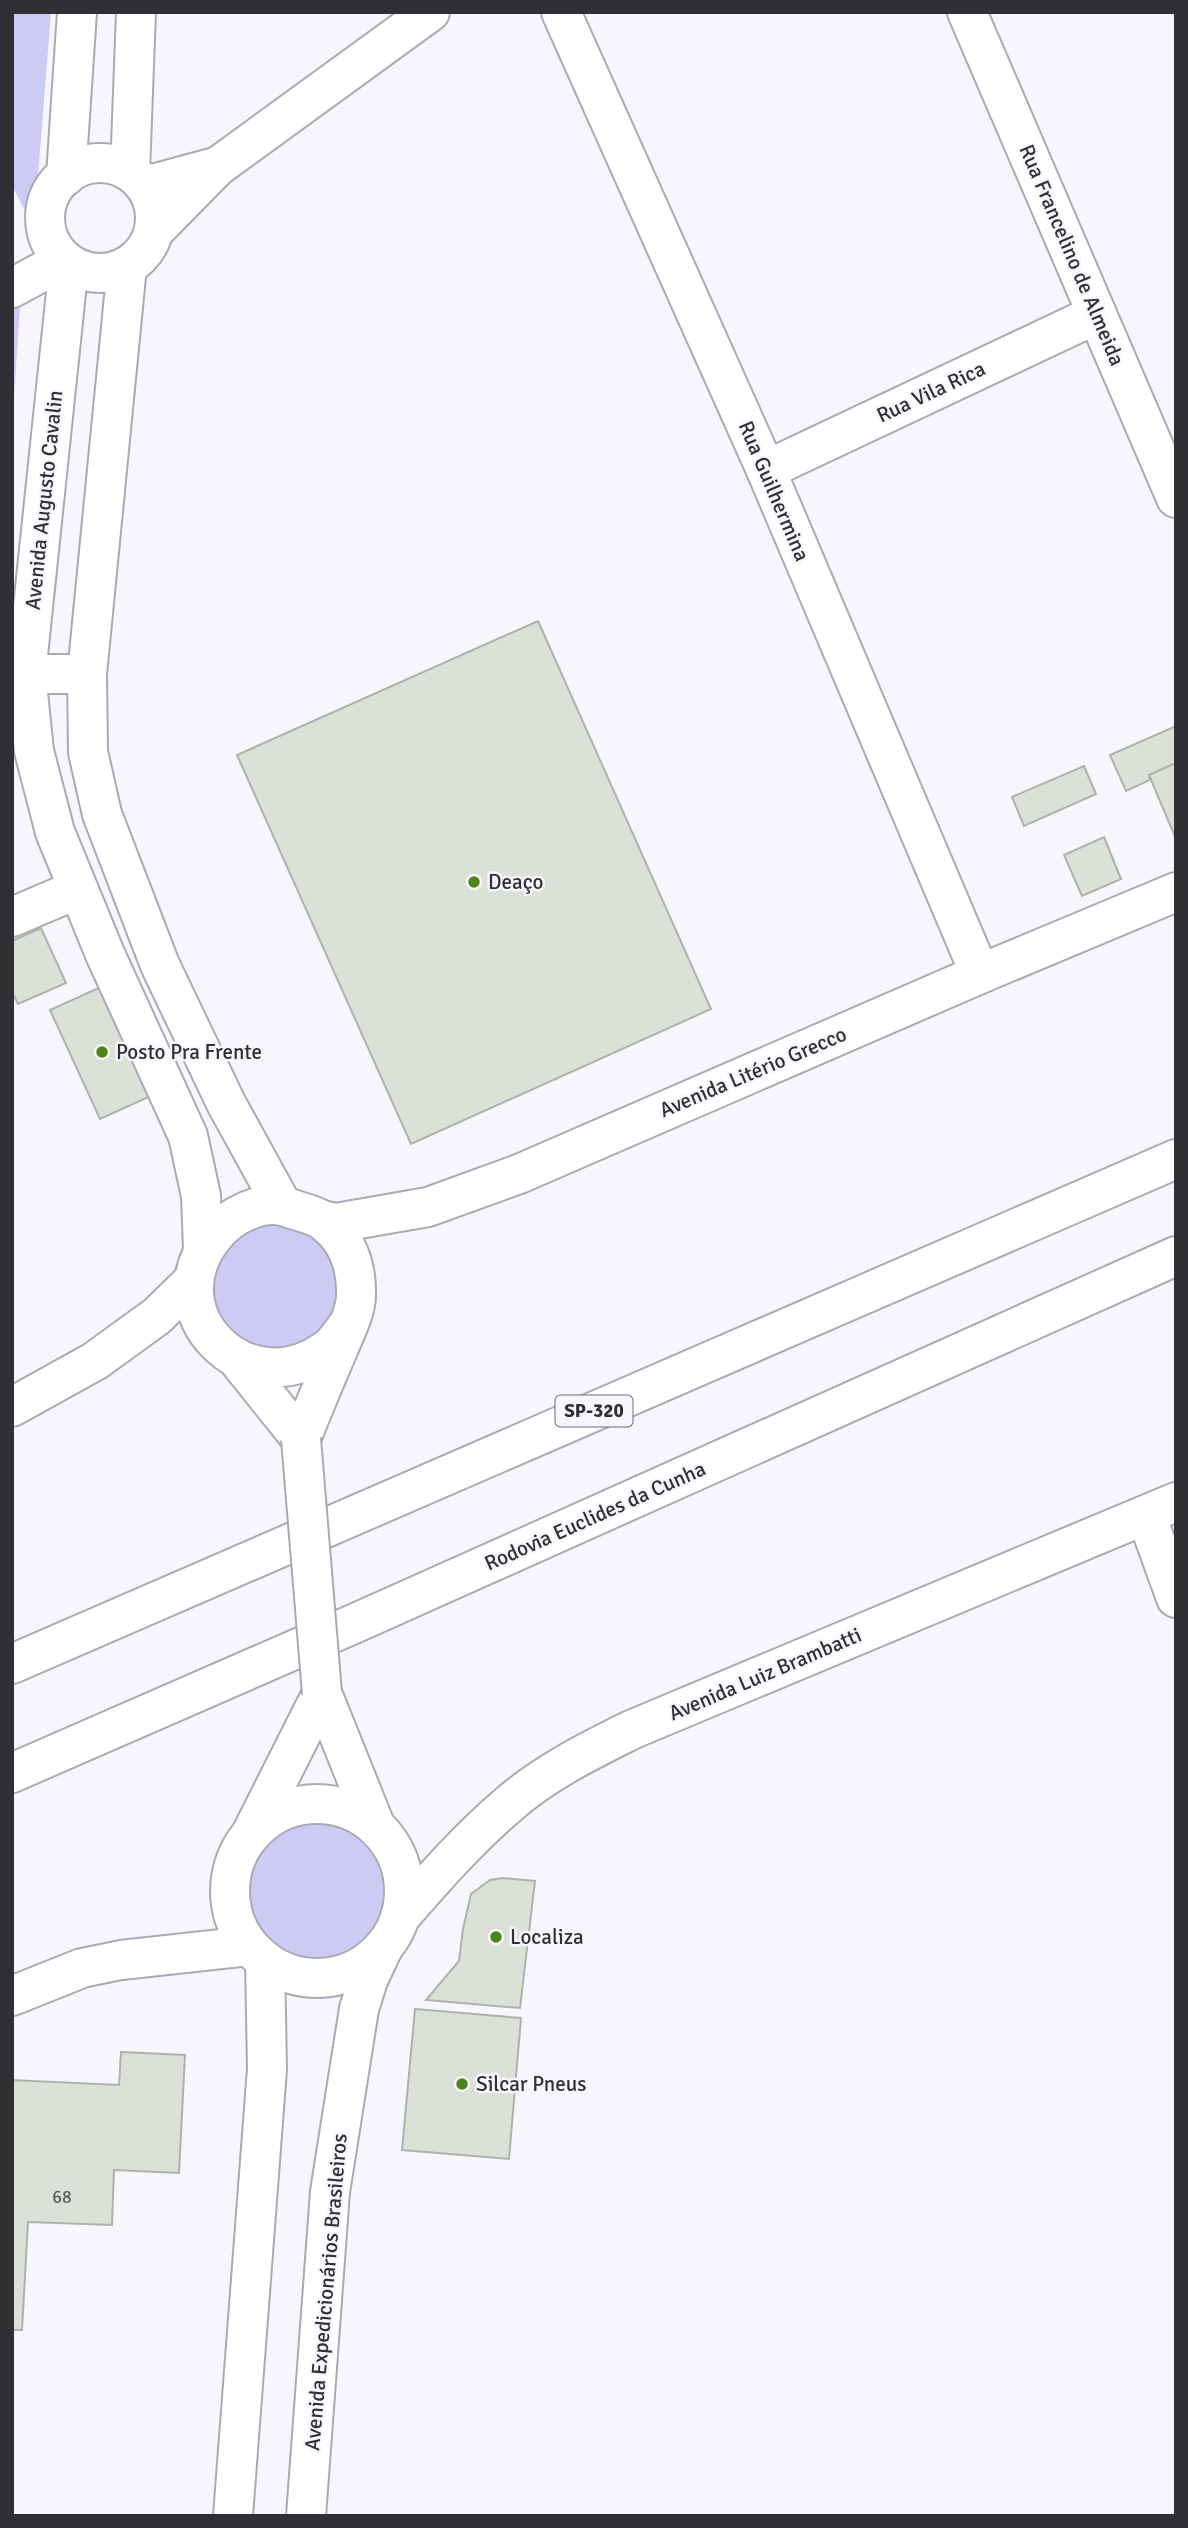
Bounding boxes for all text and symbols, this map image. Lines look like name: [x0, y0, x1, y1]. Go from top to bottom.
street label: Rua Francelino de Almeida: [1014, 140, 1130, 370]
street label: Rua Vila Rica: [872, 355, 990, 429]
street label: Avenida Augusto Cavalin: [20, 389, 68, 611]
street label: Rua Guilhermina: [733, 417, 815, 565]
place label: Deaço: [488, 869, 543, 895]
marker: Deaço: [466, 874, 482, 890]
street label: Avenida Litério Grecco: [655, 1021, 851, 1123]
place label: Posto Pra Frente: [116, 1039, 262, 1065]
marker: Posto Pra Frente: [94, 1044, 110, 1060]
road number: SP-320: [556, 1396, 632, 1427]
street label: Rodovia Euclides da Cunha: [480, 1455, 710, 1577]
street label: Avenida Luiz Brambatti: [665, 1622, 865, 1726]
place label: Localiza: [510, 1924, 584, 1950]
marker: Localiza: [488, 1929, 504, 1945]
place label: Silcar Pneus: [476, 2071, 587, 2097]
marker: Silcar Pneus: [454, 2076, 470, 2092]
street label: Avenida Expedicionários Brasileiros: [299, 2132, 353, 2452]
house number: 68: [52, 2186, 72, 2208]

